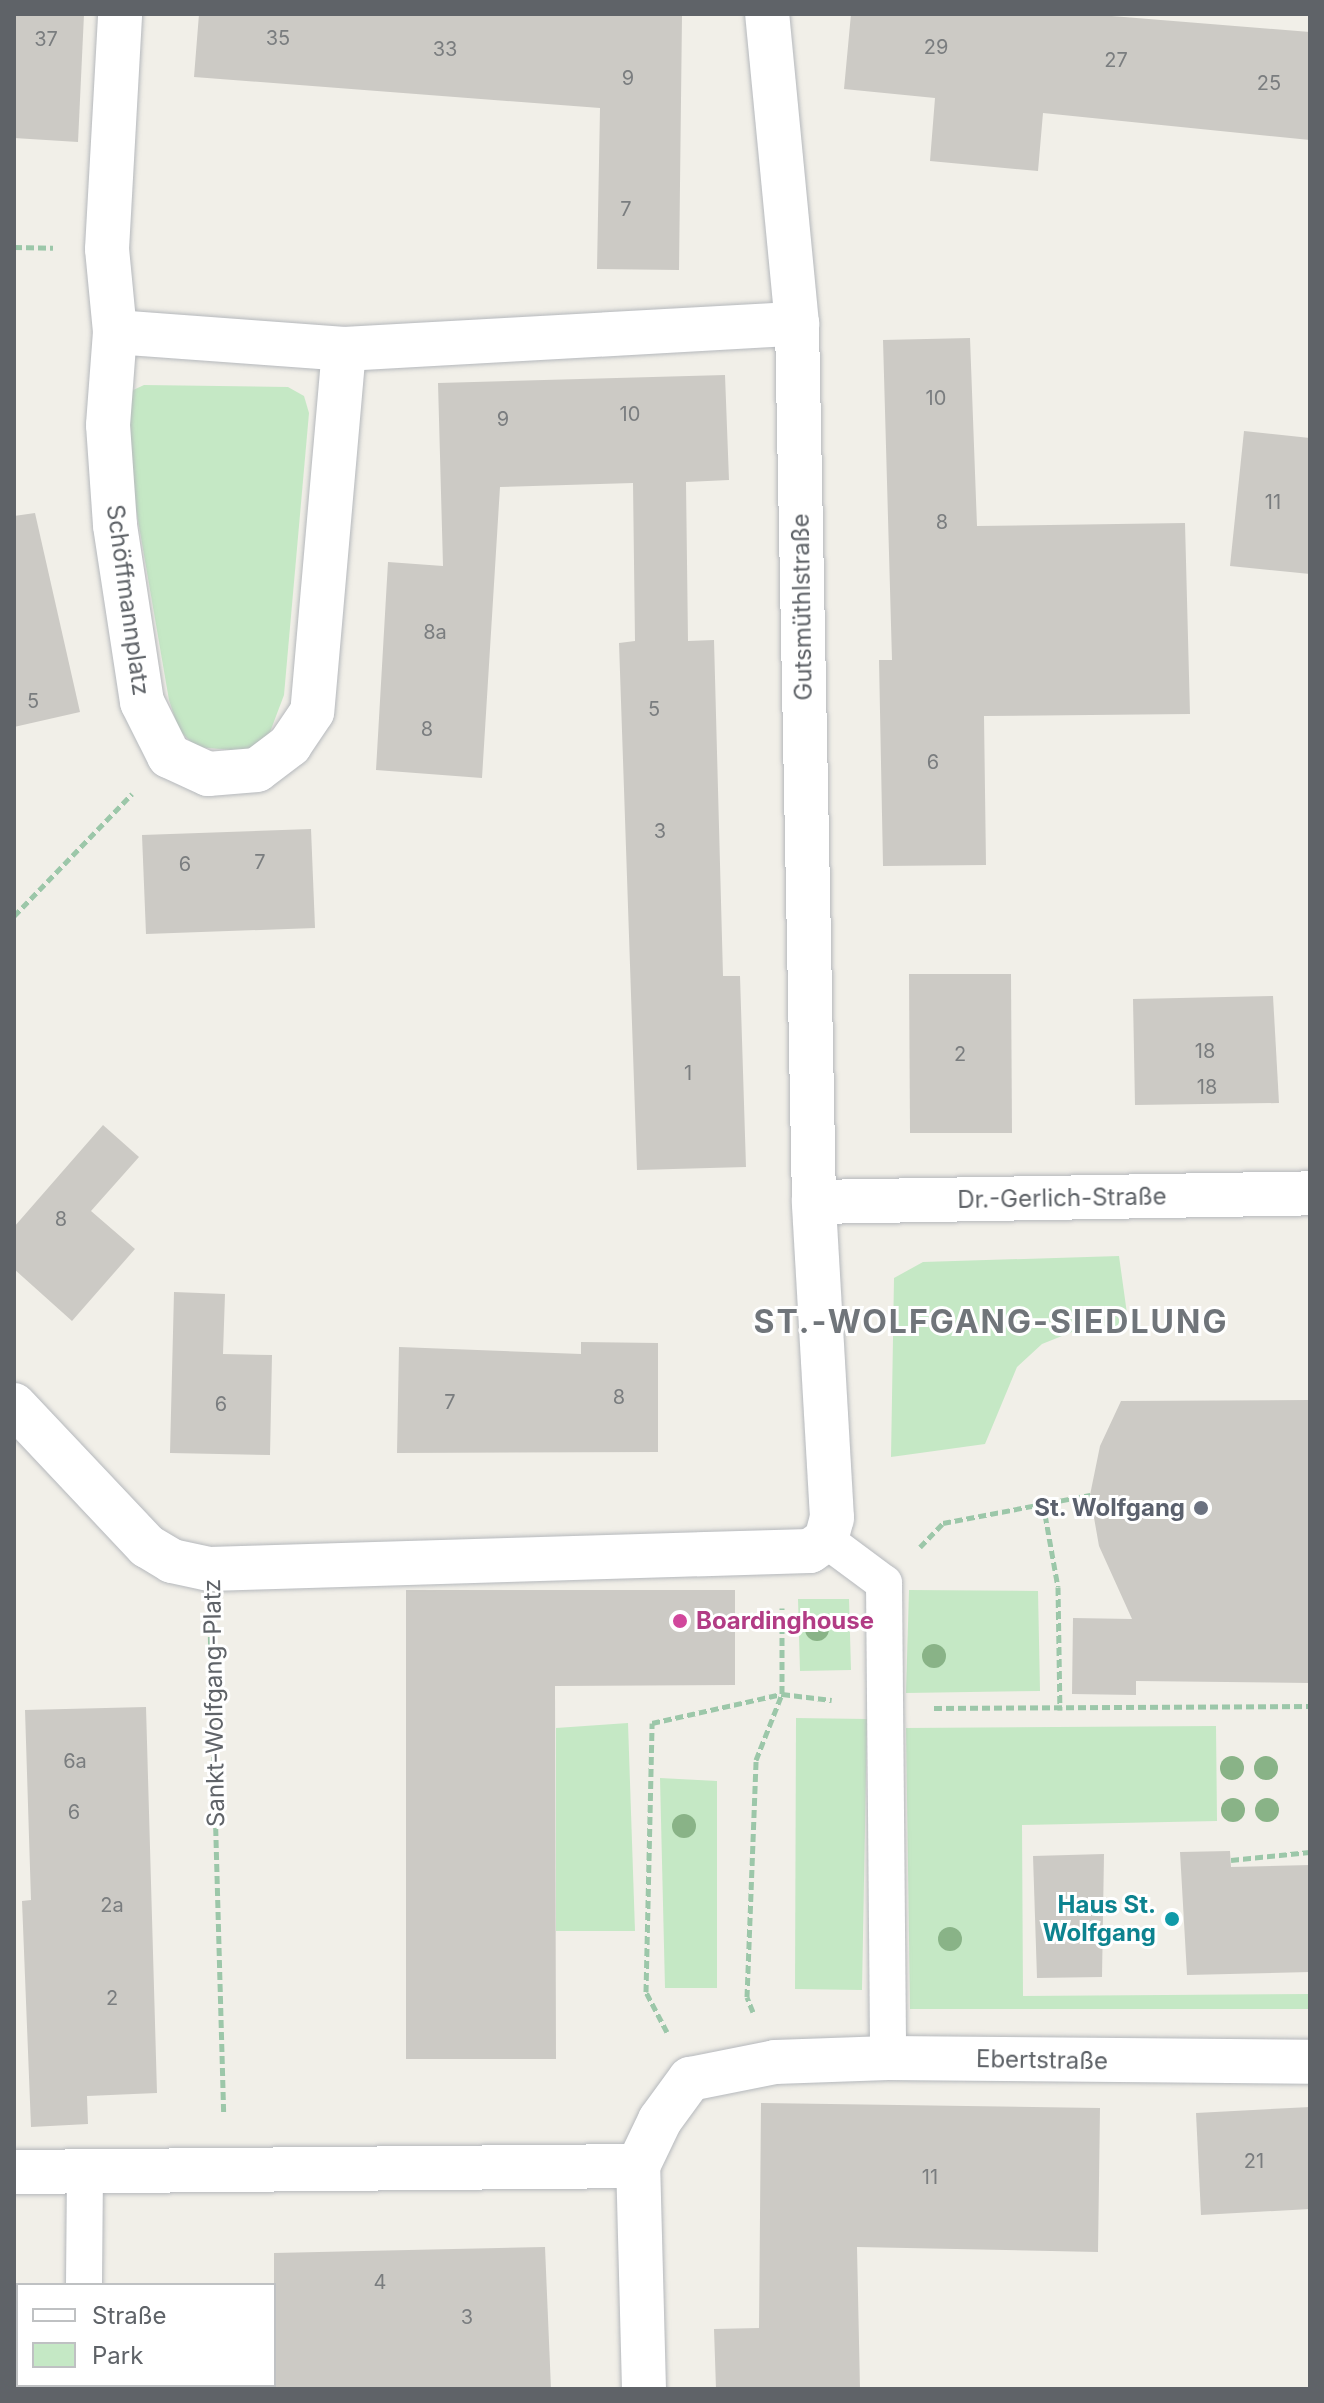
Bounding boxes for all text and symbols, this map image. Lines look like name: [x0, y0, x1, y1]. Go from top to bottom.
house number: 35: [266, 26, 290, 50]
house number: 37: [34, 27, 58, 51]
house number: 29: [924, 35, 948, 59]
house number: 33: [433, 37, 457, 61]
house number: 27: [1104, 48, 1128, 72]
house number: 9: [622, 66, 634, 90]
house number: 25: [1257, 71, 1281, 95]
house number: 7: [620, 197, 632, 221]
house number: 10: [926, 386, 946, 410]
house number: 10: [620, 402, 640, 426]
house number: 9: [497, 407, 509, 431]
house number: 11: [1265, 490, 1281, 514]
street label: Schöffmannplatz: [100, 503, 156, 697]
house number: 8: [936, 510, 948, 534]
street label: Gutsmüthlstraße: [786, 513, 818, 701]
house number: 8a: [423, 620, 447, 644]
house number: 5: [27, 689, 39, 713]
house number: 5: [648, 697, 660, 721]
house number: 8: [421, 717, 433, 741]
house number: 6: [927, 750, 939, 774]
house number: 3: [654, 819, 666, 843]
house number: 7: [254, 850, 266, 874]
house number: 6: [179, 852, 191, 876]
house number: 18: [1195, 1039, 1215, 1063]
house number: 2: [954, 1042, 966, 1066]
house number: 1: [684, 1061, 692, 1085]
house number: 18: [1197, 1075, 1217, 1099]
street label: Dr.-Gerlich-Straße: [957, 1182, 1167, 1214]
house number: 8: [55, 1207, 67, 1231]
district label: ST.-WOLFGANG-SIEDLUNG: [754, 1303, 1228, 1341]
house number: 8: [613, 1385, 625, 1409]
house number: 7: [444, 1390, 456, 1414]
house number: 6: [215, 1392, 227, 1416]
place label: St. Wolfgang: [1034, 1494, 1185, 1522]
marker: St. Wolfgang: [1192, 1499, 1210, 1517]
street label: Sankt-Wolfgang-Platz: [197, 1579, 231, 1827]
place label: Boardinghouse: [696, 1607, 874, 1635]
marker: Boardinghouse: [671, 1612, 689, 1630]
house number: 6a: [63, 1749, 87, 1773]
house number: 6: [68, 1800, 80, 1824]
place label: Haus St. Wolfgang: [1043, 1891, 1156, 1947]
house number: 2a: [100, 1893, 124, 1917]
marker: Haus St. Wolfgang: [1163, 1910, 1181, 1928]
house number: 2: [106, 1986, 118, 2010]
street label: Ebertstraße: [976, 2044, 1108, 2076]
house number: 21: [1244, 2149, 1264, 2173]
house number: 11: [922, 2165, 938, 2189]
house number: 4: [374, 2270, 386, 2294]
legend: [16, 2283, 276, 2387]
text: Straße: [92, 2301, 167, 2330]
house number: 3: [461, 2305, 473, 2329]
text: Park: [92, 2341, 143, 2370]

